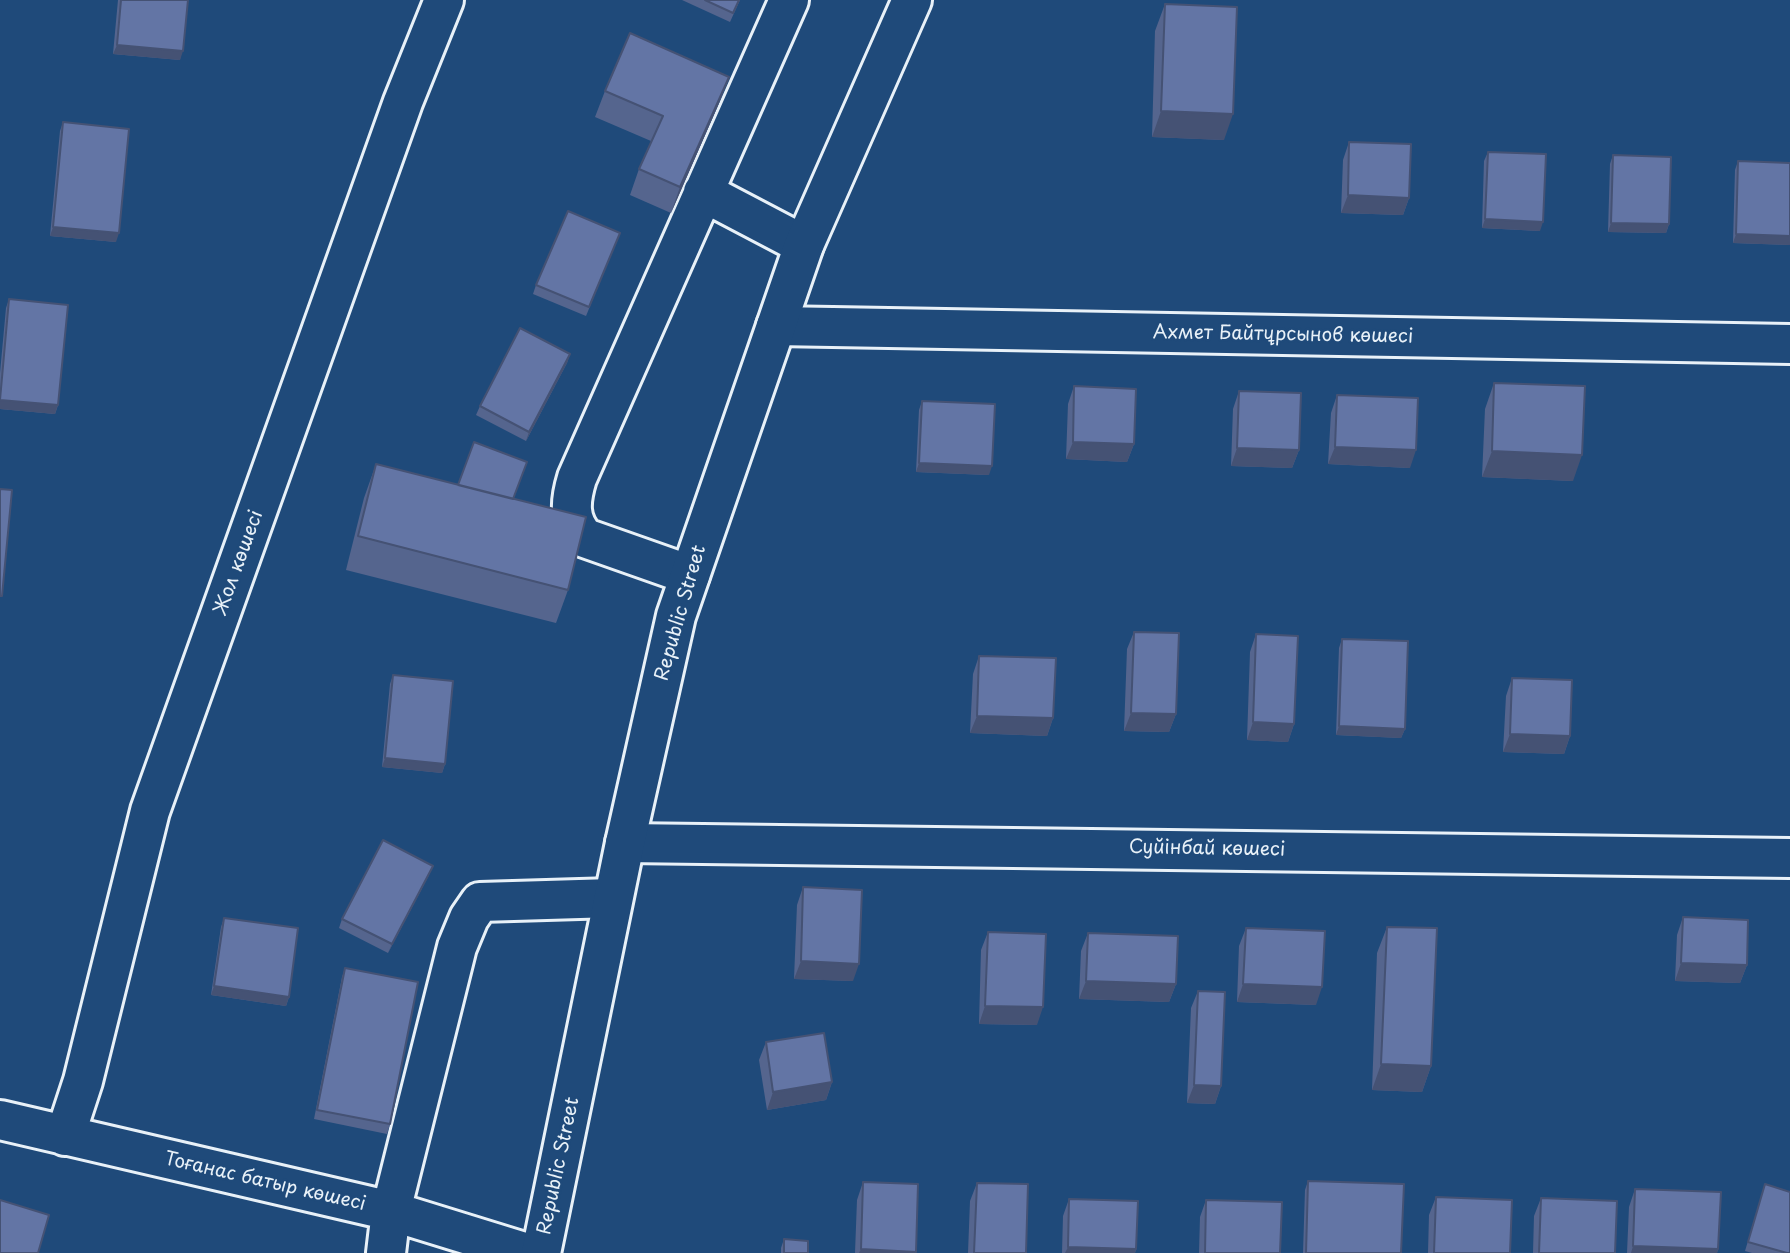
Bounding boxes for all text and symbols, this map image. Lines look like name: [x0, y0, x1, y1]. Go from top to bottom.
street label: Ахмет Байтұрсынов көшесі: [1153, 321, 1413, 349]
street label: Жол көшесі: [210, 508, 268, 618]
street label: Republic Street: [651, 543, 711, 683]
street label: Суйінбай көшесі: [1129, 836, 1285, 862]
street label: Republic Street: [533, 1095, 585, 1237]
street label: Тоғанас батыр көшесі: [162, 1148, 368, 1216]

